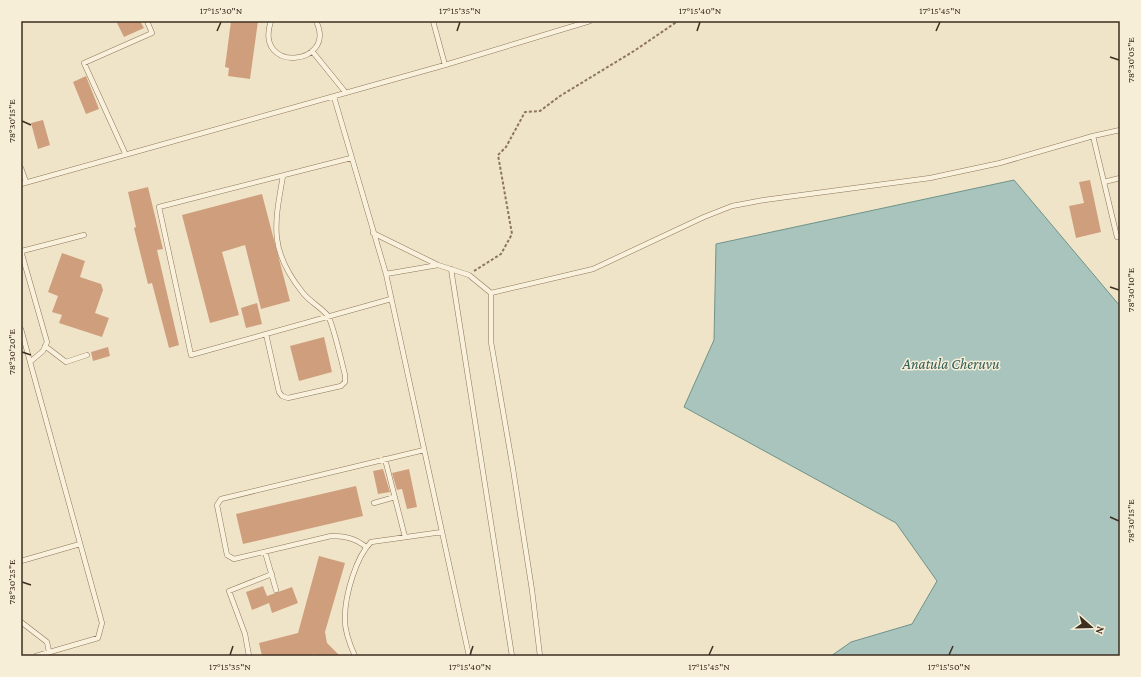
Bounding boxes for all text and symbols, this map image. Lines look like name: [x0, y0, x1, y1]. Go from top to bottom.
text: 17°15'30"N: [200, 5, 243, 16]
text: 17°15'35"N: [439, 5, 481, 16]
text: 17°15'40"N: [679, 5, 722, 16]
text: 17°15'45"N: [919, 5, 961, 16]
text: 78°30'05"E: [1125, 37, 1136, 83]
text: 78°30'15"E: [6, 99, 17, 143]
text: 78°30'10"E: [1125, 267, 1136, 312]
text: 78°30'20"E: [6, 329, 17, 375]
water label: Anatula Cheruvu: [902, 356, 1000, 372]
text: 78°30'15"E: [1125, 499, 1136, 543]
text: 78°30'25"E: [6, 559, 17, 604]
north arrow: [1071, 607, 1111, 647]
text: N: [1093, 625, 1107, 636]
text: 17°15'35"N: [209, 661, 251, 672]
text: 17°15'40"N: [449, 661, 492, 672]
text: 17°15'45"N: [688, 661, 730, 672]
text: 17°15'50"N: [928, 661, 971, 672]

